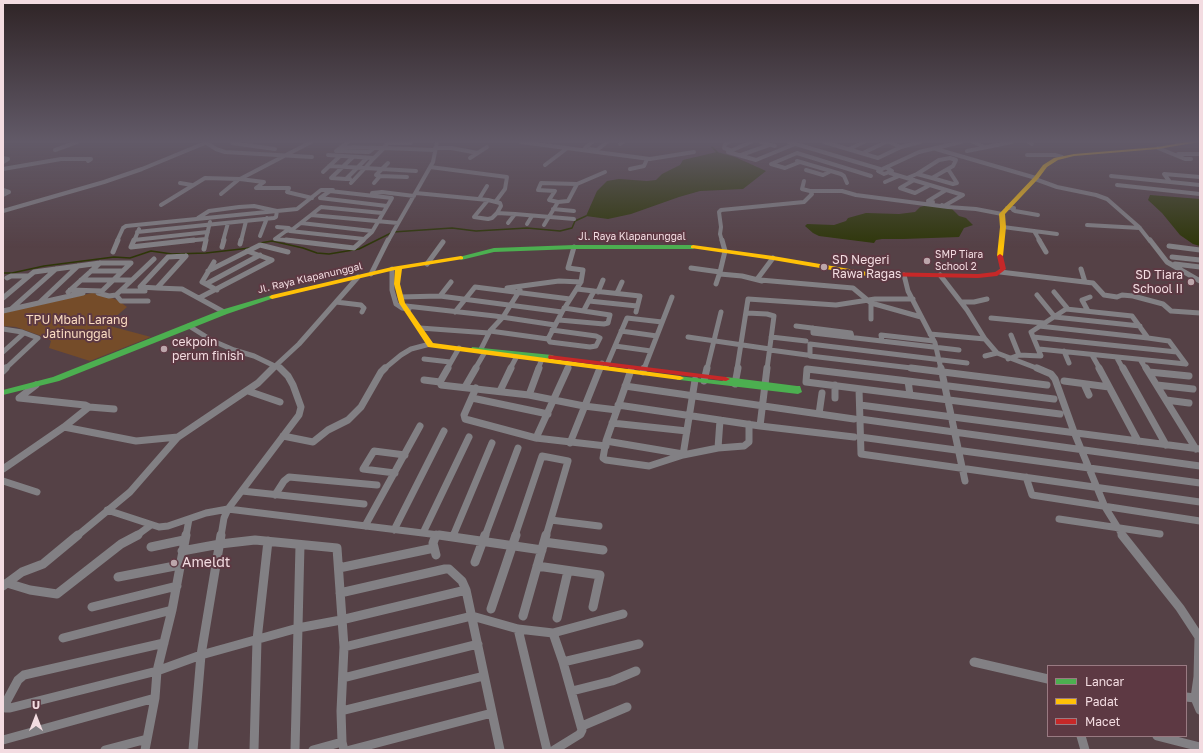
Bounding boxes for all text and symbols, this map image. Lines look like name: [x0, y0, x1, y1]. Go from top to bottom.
street label: Jl. Raya Klapanunggal: [578, 231, 686, 243]
place label: SMP Tiara School 2: [935, 249, 983, 272]
place label: SD Negeri Rawa Ragas: [832, 253, 901, 281]
marker: SMP Tiara School 2: [922, 256, 932, 266]
street label: Jl. Raya Klapanunggal: [256, 260, 364, 296]
marker: SD Negeri Rawa Ragas: [819, 262, 829, 272]
place label: SD Tiara School II: [1133, 268, 1183, 296]
marker: SD Tiara School II: [1186, 277, 1196, 287]
park label: TPU Mbah Larang Jatinunggal: [26, 313, 128, 341]
place label: cekpoin perum finish: [172, 335, 244, 363]
marker: cekpoin perum finish: [159, 344, 169, 354]
place label: Ameldt: [182, 555, 230, 571]
marker: Ameldt: [169, 558, 179, 568]
legend: [1047, 665, 1187, 737]
text: Lancar: [1085, 674, 1124, 689]
text: Padat: [1085, 694, 1118, 709]
north arrow: [16, 697, 56, 737]
text: U: [32, 698, 40, 711]
text: Macet: [1085, 714, 1120, 729]

